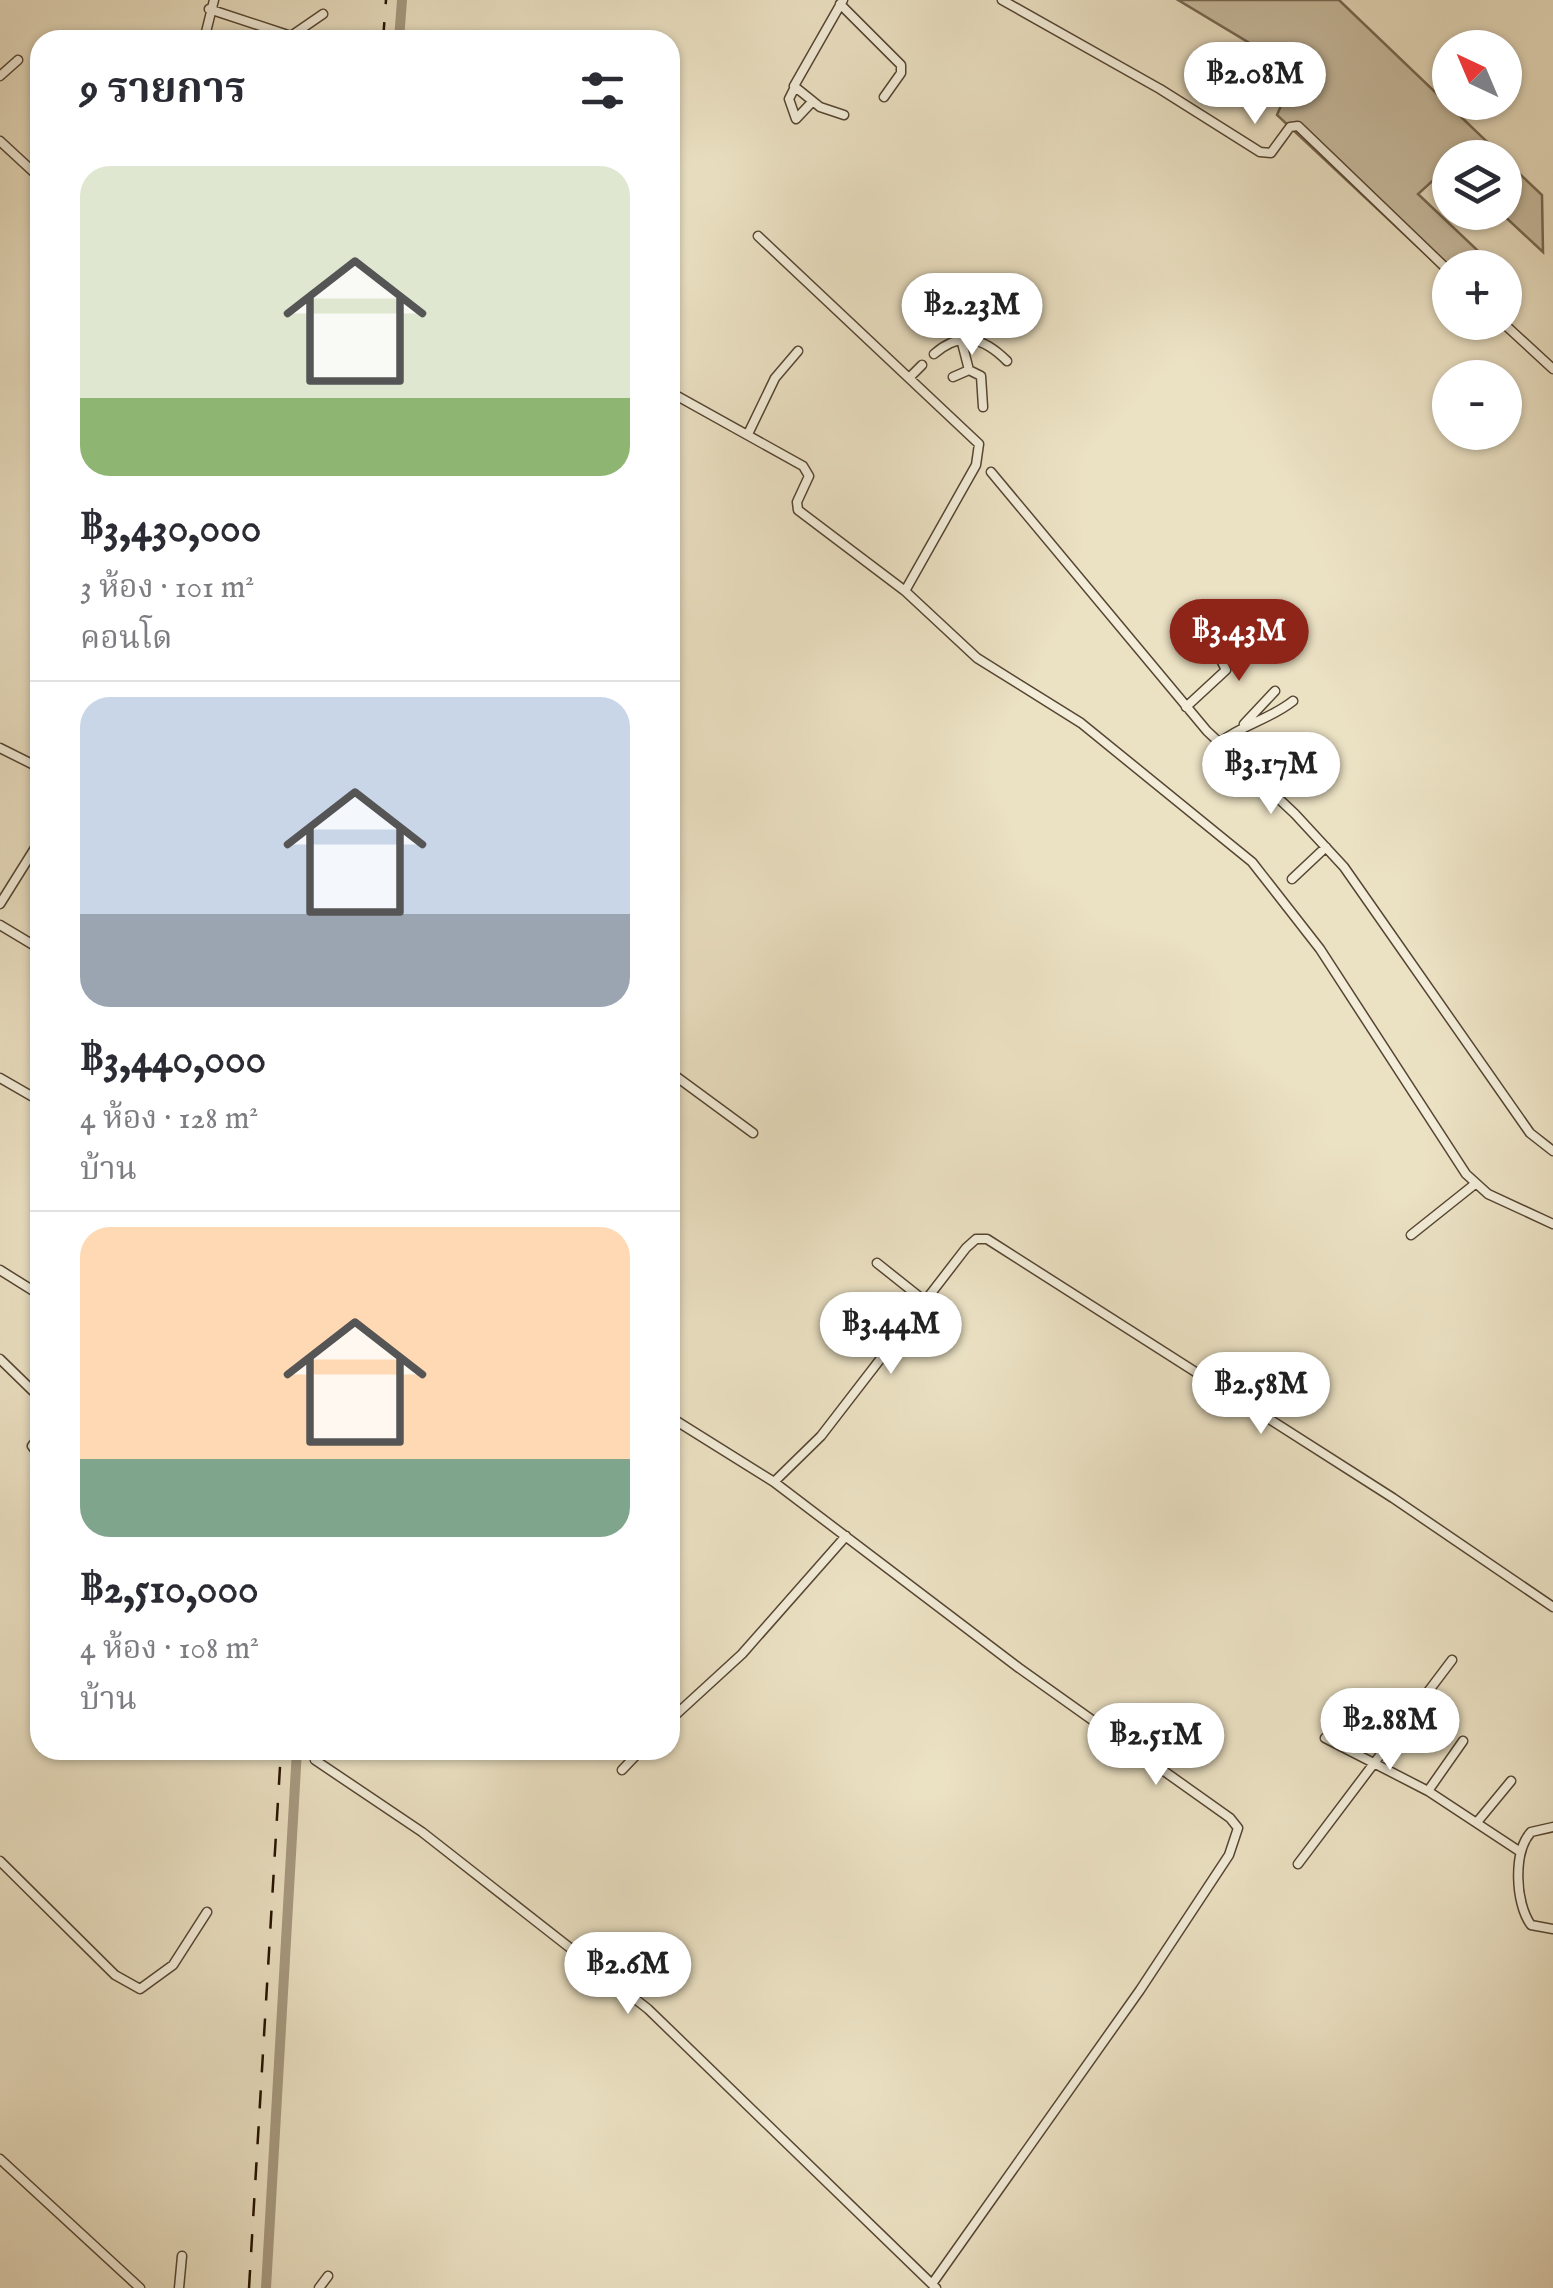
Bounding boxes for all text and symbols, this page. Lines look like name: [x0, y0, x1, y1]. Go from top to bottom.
north arrow: [1432, 30, 1522, 120]
map controls: [1432, 30, 1522, 450]
pin: ฿2.08M: [1174, 42, 1336, 127]
text: ฿2.08M: [1206, 54, 1304, 95]
icon: filters: [575, 63, 630, 118]
text: 9 รายการ: [80, 64, 246, 117]
button: layers: [1432, 140, 1522, 230]
icon: home: [265, 231, 445, 411]
button: +: [1432, 250, 1522, 340]
pin: ฿2.23M: [891, 273, 1053, 358]
text: ฿2.23M: [924, 285, 1020, 326]
button: −: [1432, 360, 1522, 450]
text: ฿3,430,000: [80, 503, 261, 556]
text: 3 ห้อง · 101 m²: [80, 568, 255, 609]
pin: ฿3.43M: [1158, 599, 1320, 684]
text: ฿3.43M: [1192, 611, 1286, 652]
text: คอนโด: [80, 619, 173, 660]
pin: ฿3.17M: [1190, 732, 1352, 817]
text: ฿3.17M: [1224, 744, 1318, 785]
icon: home: [265, 762, 445, 942]
text: ฿3,440,000: [80, 1034, 266, 1087]
text: 4 ห้อง · 128 m²: [80, 1099, 259, 1140]
text: บ้าน: [80, 1150, 137, 1191]
icon: home: [265, 1292, 445, 1472]
pin: ฿3.44M: [810, 1292, 972, 1377]
text: ฿3.44M: [842, 1304, 940, 1345]
pin: ฿2.58M: [1180, 1352, 1342, 1437]
text: ฿2.58M: [1214, 1364, 1308, 1405]
text: ฿2,510,000: [80, 1564, 259, 1617]
text: 4 ห้อง · 108 m²: [80, 1629, 259, 1670]
text: บ้าน: [80, 1680, 137, 1721]
pin: ฿2.88M: [1309, 1688, 1471, 1773]
text: ฿2.88M: [1343, 1700, 1437, 1741]
pin: ฿2.51M: [1075, 1703, 1237, 1788]
text: ฿2.51M: [1109, 1715, 1203, 1756]
pin: ฿2.6M: [558, 1932, 698, 2017]
text: ฿2.6M: [586, 1944, 670, 1985]

